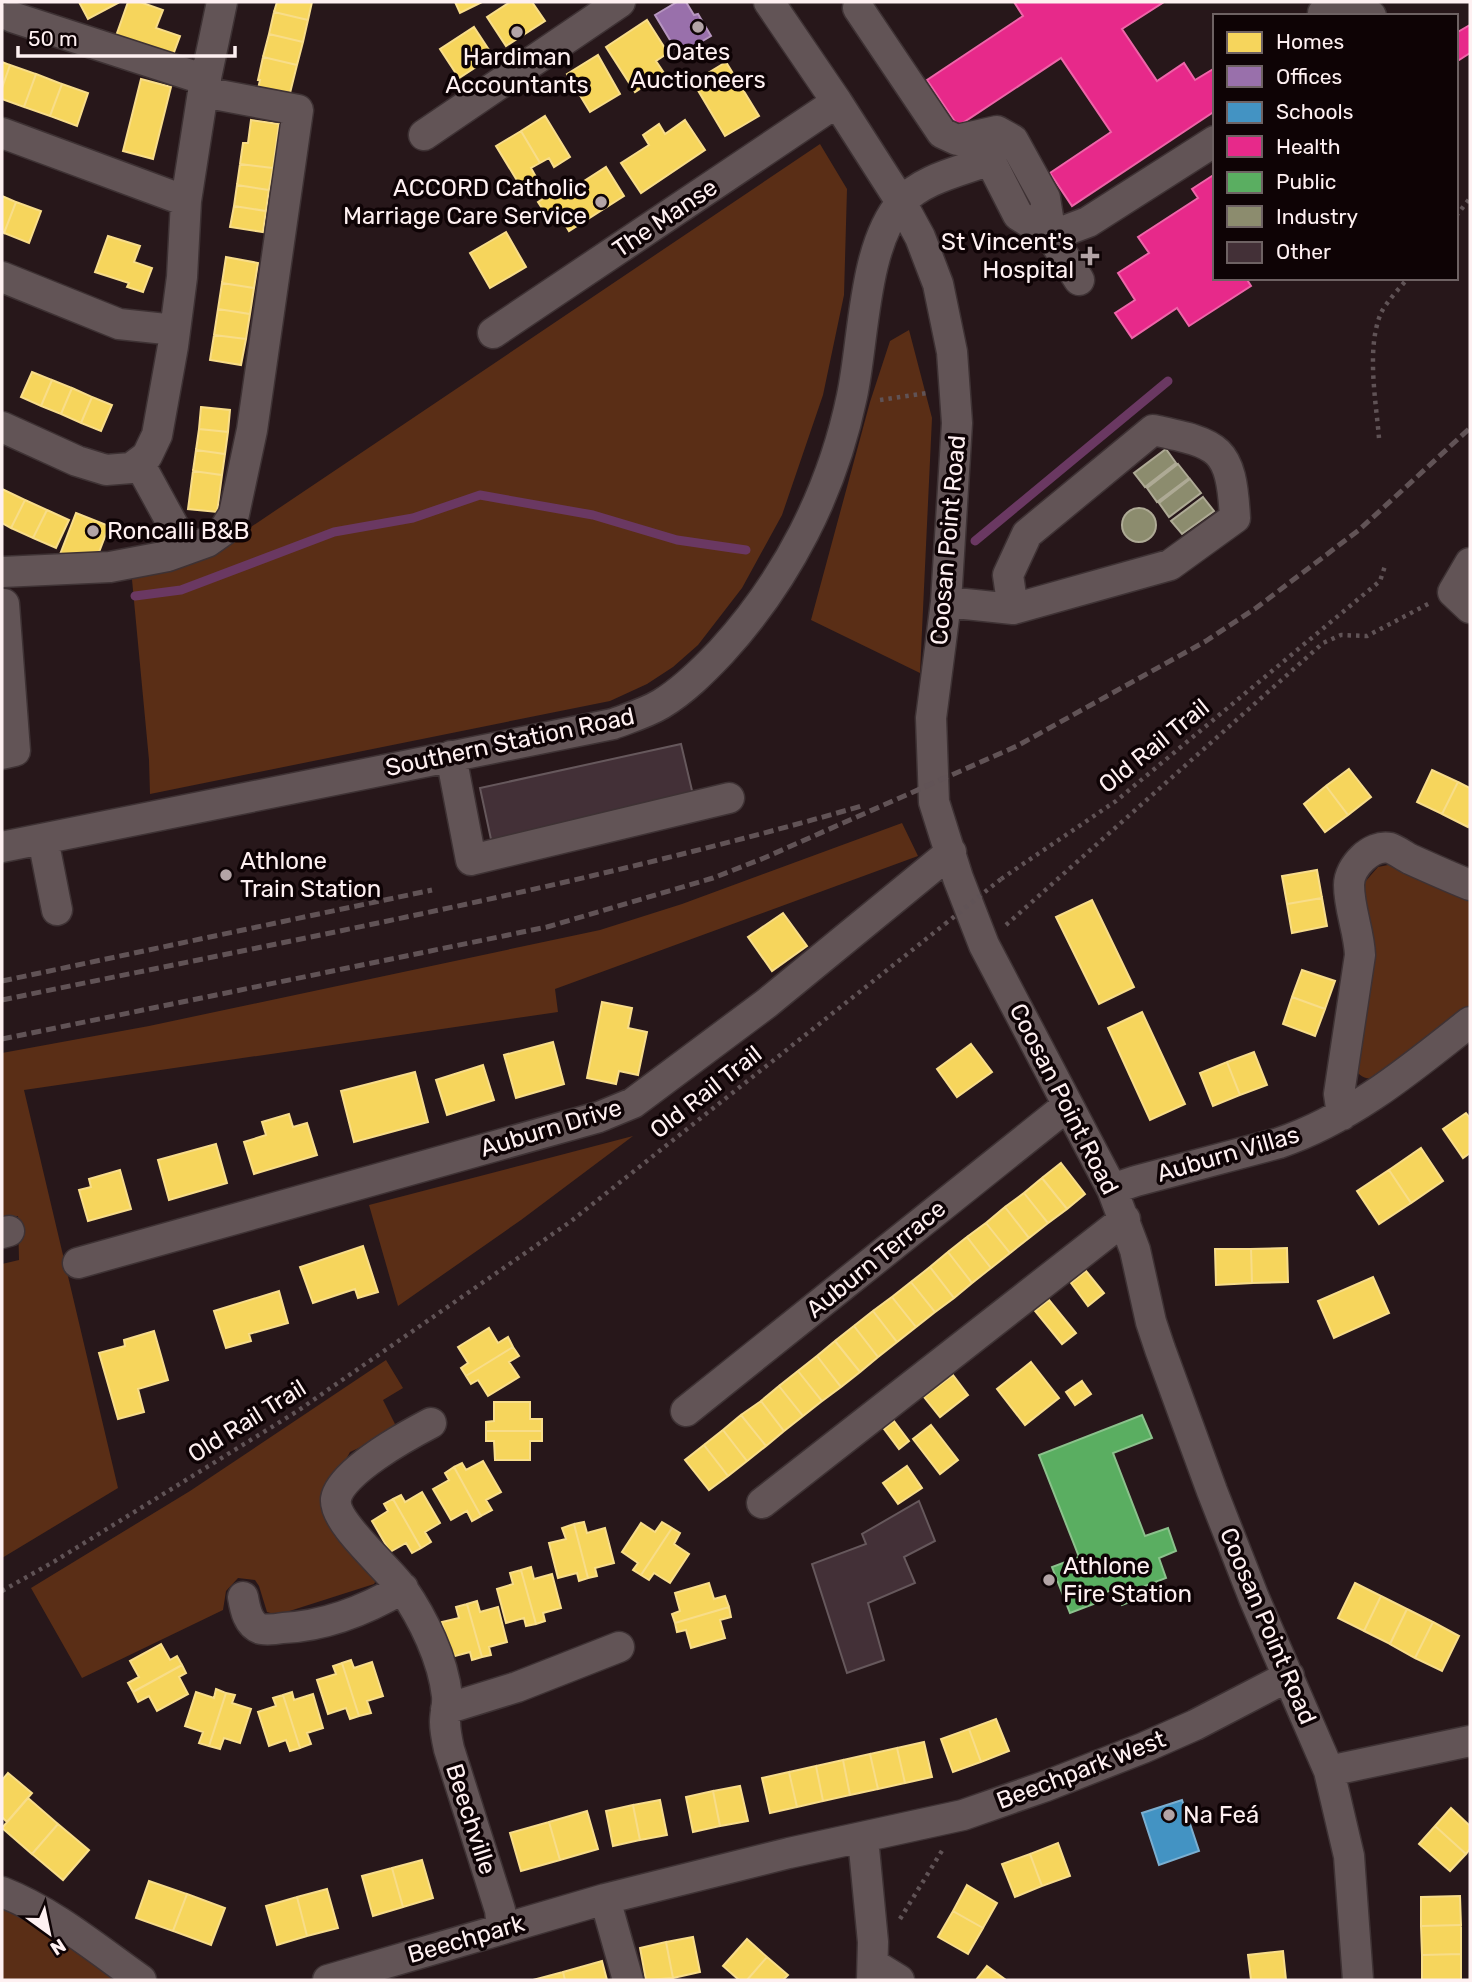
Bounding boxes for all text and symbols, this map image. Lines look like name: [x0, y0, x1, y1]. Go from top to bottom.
scale bar: [18, 14, 234, 58]
legend: [1213, 14, 1458, 280]
marker: Oates Auctioneers: [690, 19, 706, 35]
marker: Hardiman Accountants: [509, 24, 525, 40]
text: 50 m: [28, 26, 78, 51]
text: Homes: [1276, 29, 1344, 54]
place label: Oates Auctioneers: [630, 38, 766, 94]
place label: Hardiman Accountants: [445, 43, 589, 99]
text: Offices: [1276, 64, 1342, 89]
text: Schools: [1276, 99, 1353, 124]
text: Health: [1276, 134, 1340, 159]
text: Public: [1276, 169, 1336, 194]
street label: The Manse: [607, 173, 723, 263]
place label: ACCORD Catholic Marriage Care Service: [343, 174, 587, 230]
marker: ACCORD Catholic Marriage Care Service: [593, 194, 609, 210]
text: Industry: [1276, 204, 1358, 229]
place label: St Vincent's Hospital: [941, 228, 1074, 284]
text: Other: [1276, 239, 1331, 264]
marker: St Vincent's Hospital: [1080, 246, 1100, 266]
street label: Coosan Point Road: [925, 434, 971, 646]
place label: Roncalli B&B: [107, 517, 249, 545]
marker: Roncalli B&B: [85, 523, 101, 539]
street label: Old Rail Trail: [1093, 693, 1215, 799]
street label: Southern Station Road: [383, 702, 637, 782]
place label: Athlone Train Station: [240, 847, 381, 903]
marker: Athlone Train Station: [218, 867, 234, 883]
street label: Coosan Point Road: [1004, 999, 1124, 1199]
street label: Old Rail Trail: [645, 1040, 767, 1144]
street label: Auburn Drive: [477, 1093, 625, 1163]
street label: Auburn Villas: [1154, 1120, 1302, 1188]
street label: Auburn Terrace: [801, 1194, 951, 1324]
street label: Old Rail Trail: [183, 1374, 311, 1468]
street label: Coosan Point Road: [1214, 1524, 1322, 1728]
place label: Athlone Fire Station: [1063, 1552, 1192, 1608]
marker: Athlone Fire Station: [1041, 1572, 1057, 1588]
street label: Beechpark West: [992, 1725, 1170, 1815]
street label: Beechville: [440, 1760, 502, 1878]
place label: Na Feá: [1183, 1801, 1259, 1829]
marker: Na Feá: [1161, 1807, 1177, 1823]
north arrow: [14, 1898, 84, 1968]
street label: Beechpark: [405, 1909, 528, 1969]
text: N: [46, 1933, 70, 1960]

